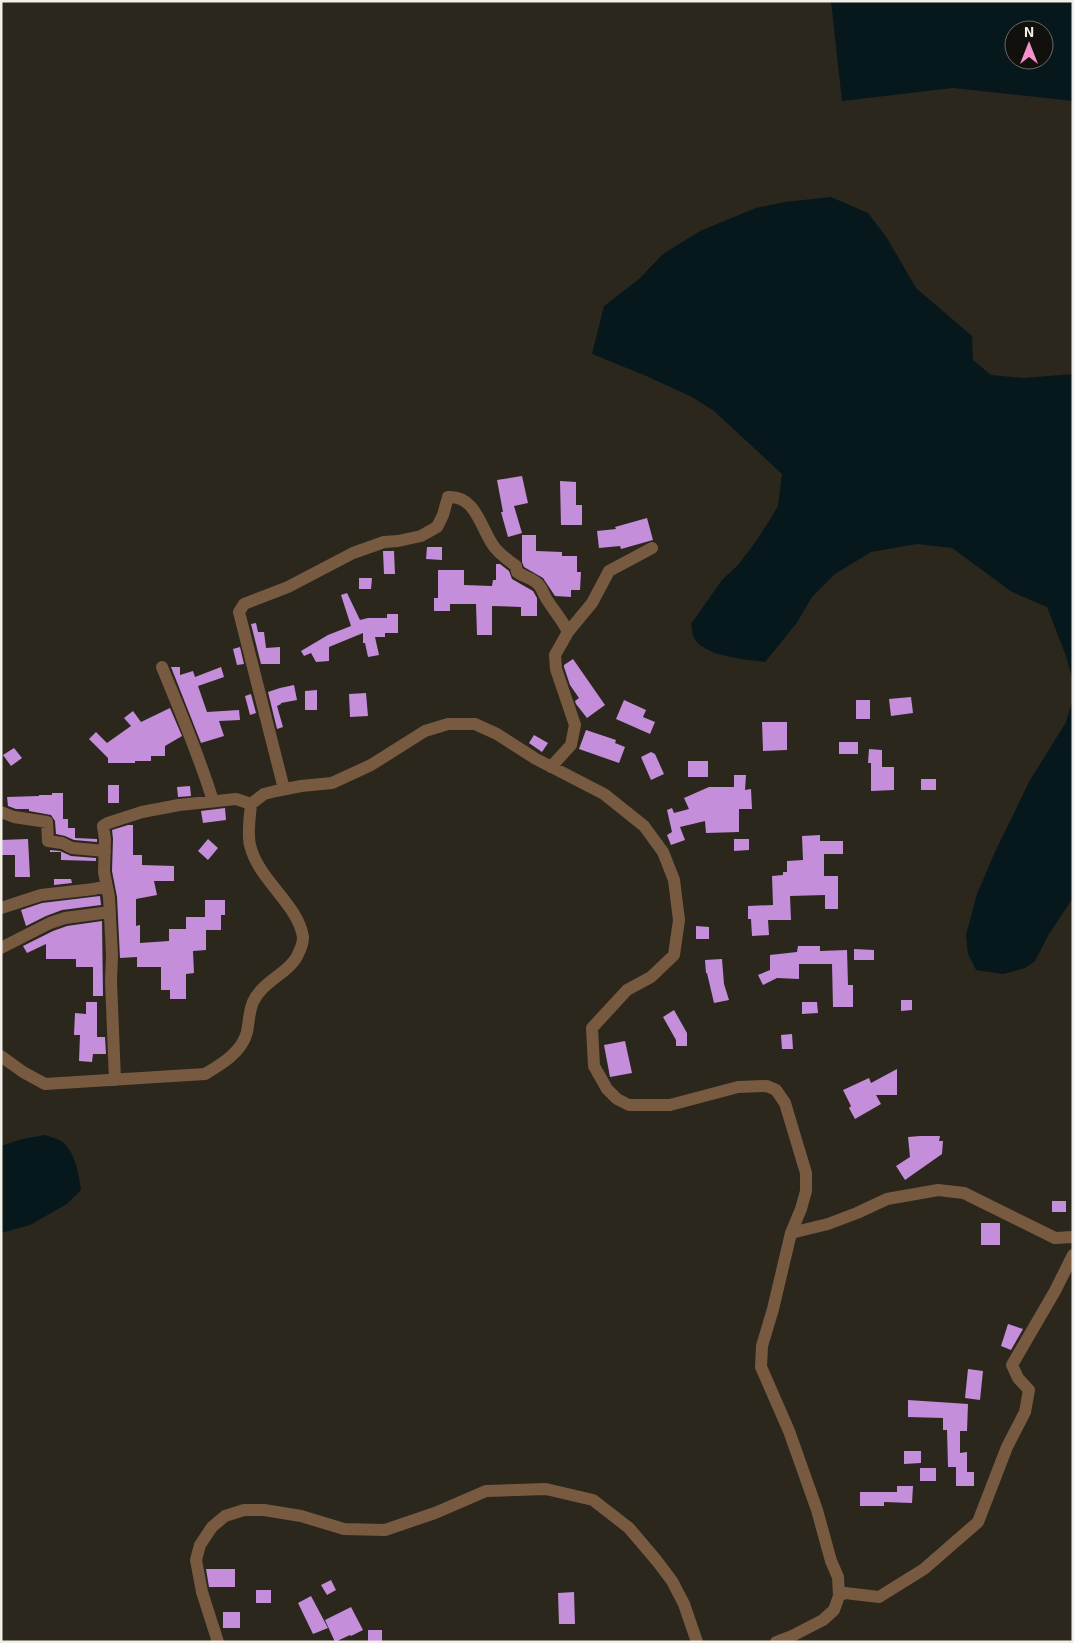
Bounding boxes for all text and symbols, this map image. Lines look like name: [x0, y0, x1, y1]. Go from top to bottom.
north arrow: [1004, 20, 1054, 70]
text: N: [1024, 23, 1034, 40]

